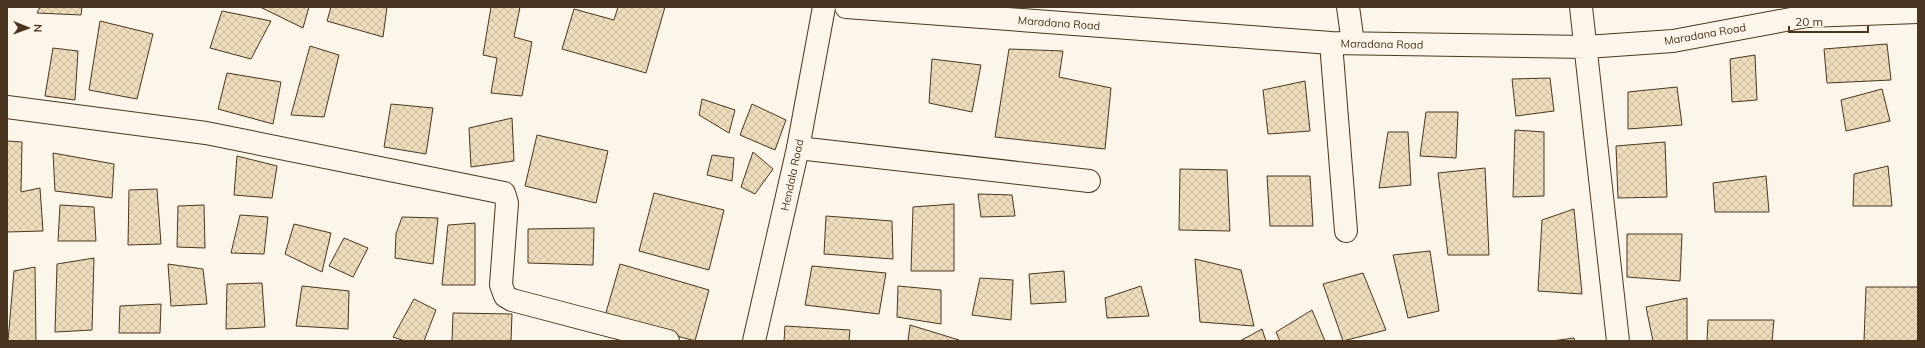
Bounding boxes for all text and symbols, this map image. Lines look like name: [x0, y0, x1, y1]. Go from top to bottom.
north arrow: [8, 8, 48, 48]
scale bar: [1789, 8, 1868, 34]
street label: Maradana Road: [1017, 13, 1101, 33]
text: 20 m: [1795, 14, 1823, 29]
street label: Maradana Road: [1663, 20, 1747, 48]
text: N: [31, 24, 45, 32]
street label: Maradana Road: [1341, 36, 1423, 52]
street label: Hendala Road: [778, 138, 806, 212]

